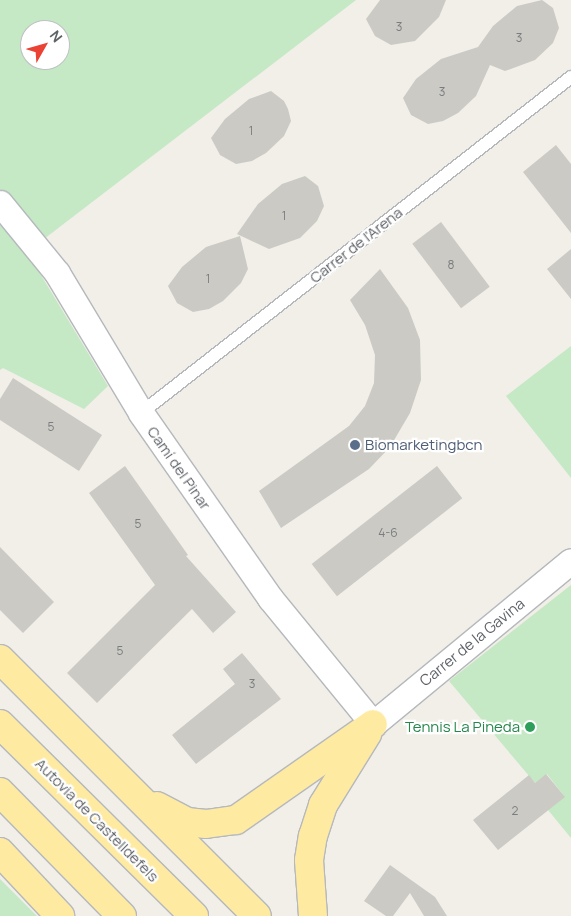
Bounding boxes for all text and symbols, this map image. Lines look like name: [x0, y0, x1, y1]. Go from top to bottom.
north arrow: [20, 20, 70, 70]
house number: 3: [396, 20, 402, 34]
text: N: [46, 26, 67, 46]
house number: 3: [516, 31, 522, 45]
house number: 3: [439, 85, 445, 99]
house number: 1: [249, 124, 253, 138]
street label: Carrer de l'Arena: [306, 203, 406, 287]
house number: 1: [282, 209, 286, 223]
house number: 8: [448, 258, 454, 272]
house number: 1: [206, 272, 210, 286]
house number: 5: [48, 420, 54, 434]
street label: Camí del Pinar: [144, 423, 214, 513]
place label: Biomarketingbcn: [365, 436, 482, 454]
marker: Biomarketingbcn: [349, 439, 361, 451]
house number: 5: [135, 517, 141, 531]
house number: 4-6: [378, 526, 398, 540]
street label: Carrer de la Gavina: [416, 594, 528, 690]
house number: 5: [117, 644, 123, 658]
house number: 3: [249, 677, 255, 691]
place label: Tennis La Pineda: [405, 718, 520, 736]
marker: Tennis La Pineda: [524, 721, 536, 733]
street label: Autovia de Castelldefels: [32, 755, 162, 885]
house number: 2: [512, 804, 518, 818]

